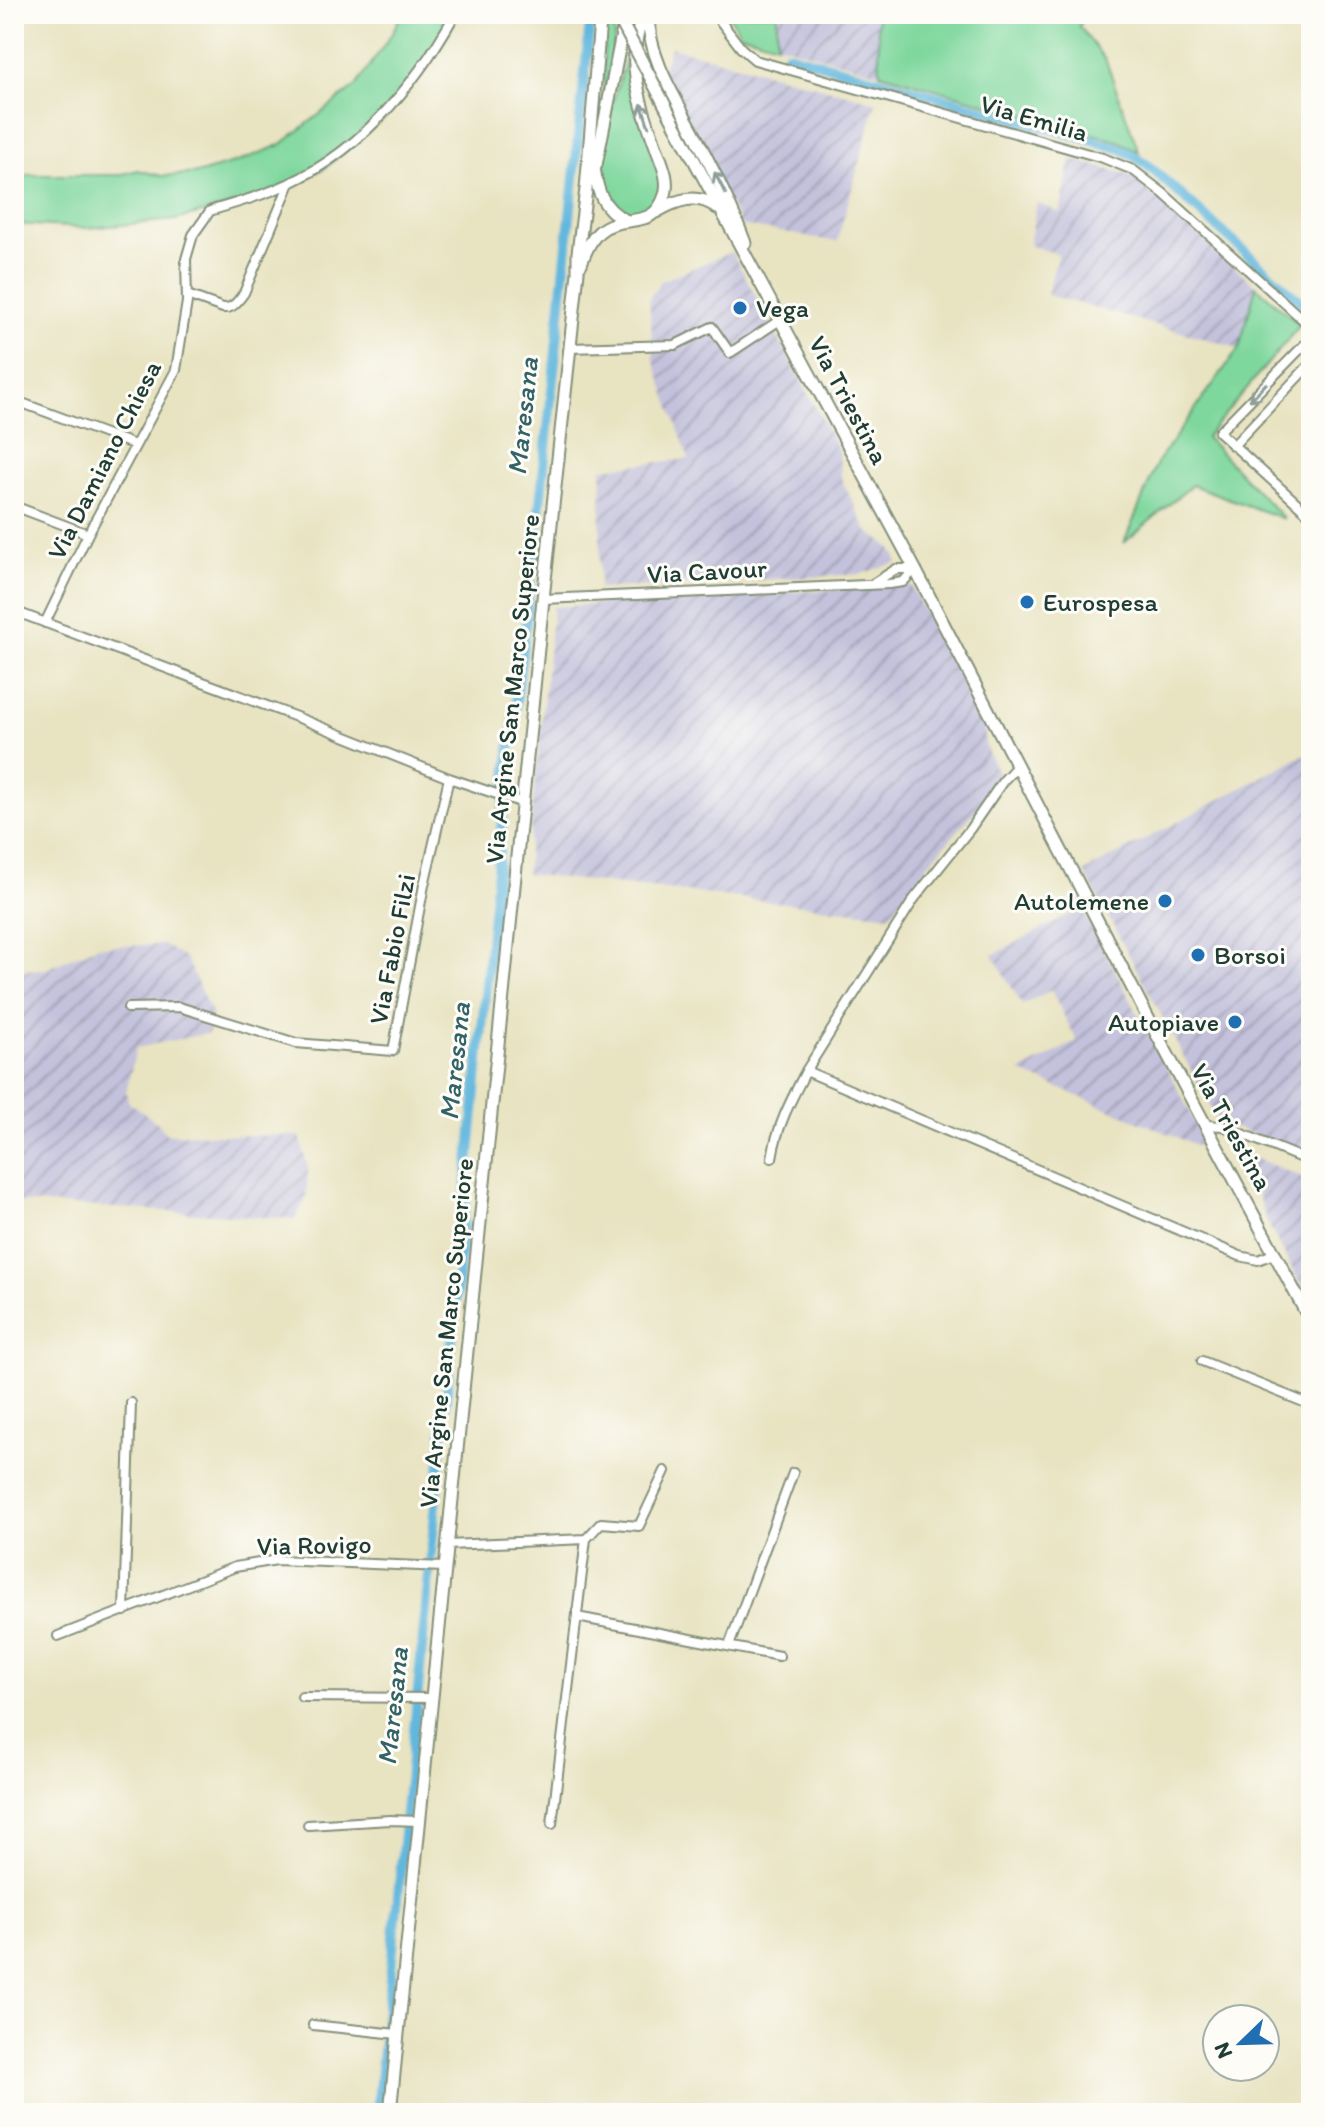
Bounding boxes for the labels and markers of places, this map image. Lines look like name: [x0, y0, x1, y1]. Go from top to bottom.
place label: Vega: [756, 292, 809, 324]
marker: Vega: [731, 299, 749, 317]
place label: Eurospesa: [1043, 586, 1159, 618]
marker: Eurospesa: [1018, 593, 1036, 611]
place label: Autolemene: [1014, 885, 1149, 917]
marker: Autolemene: [1156, 892, 1174, 910]
place label: Borsoi: [1214, 939, 1286, 971]
marker: Borsoi: [1189, 946, 1207, 964]
place label: Autopiave: [1108, 1006, 1219, 1038]
marker: Autopiave: [1226, 1013, 1244, 1031]

